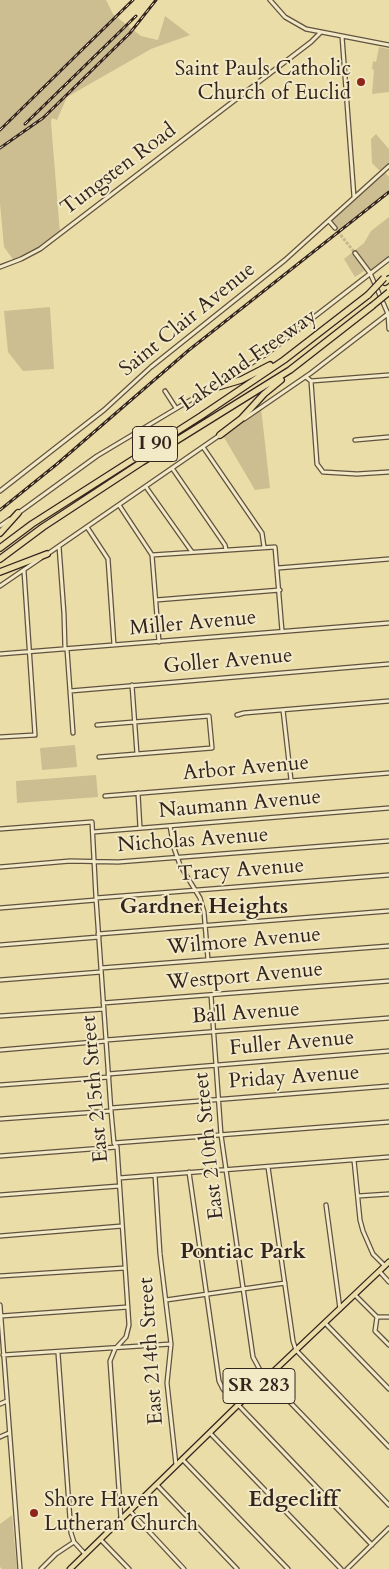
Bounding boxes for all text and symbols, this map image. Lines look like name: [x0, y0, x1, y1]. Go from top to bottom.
place label: Saint Pauls Catholic Church of Euclid: [175, 57, 351, 107]
marker: Saint Pauls Catholic Church of Euclid: [355, 76, 367, 88]
street label: Tungsten Road: [56, 119, 182, 221]
street label: Saint Clair Avenue: [115, 258, 261, 382]
street label: Lakeland Freeway: [176, 304, 322, 418]
road number: I 90: [132, 426, 178, 462]
street label: Miller Avenue: [128, 606, 258, 642]
street label: Goller Avenue: [162, 644, 294, 680]
street label: Arbor Avenue: [182, 751, 310, 787]
street label: Naumann Avenue: [158, 785, 322, 825]
street label: Nicholas Avenue: [117, 823, 269, 859]
street label: Tracy Avenue: [177, 854, 305, 888]
district label: Gardner Heights: [120, 895, 288, 921]
street label: Wilmore Avenue: [166, 923, 322, 961]
street label: Westport Avenue: [166, 958, 324, 996]
street label: Ball Avenue: [191, 998, 301, 1030]
street label: East 215th Street: [77, 1014, 115, 1164]
street label: Fuller Avenue: [229, 1026, 355, 1062]
street label: Priday Avenue: [228, 1061, 360, 1095]
street label: East 210th Street: [190, 1071, 230, 1221]
district label: Pontiac Park: [180, 1240, 306, 1266]
street label: East 214th Street: [134, 1276, 170, 1426]
road number: SR 283: [223, 1368, 295, 1404]
place label: Shore Haven Lutheran Church: [44, 1488, 198, 1538]
district label: Edgecliff: [248, 1488, 338, 1514]
marker: Shore Haven Lutheran Church: [28, 1507, 40, 1519]

